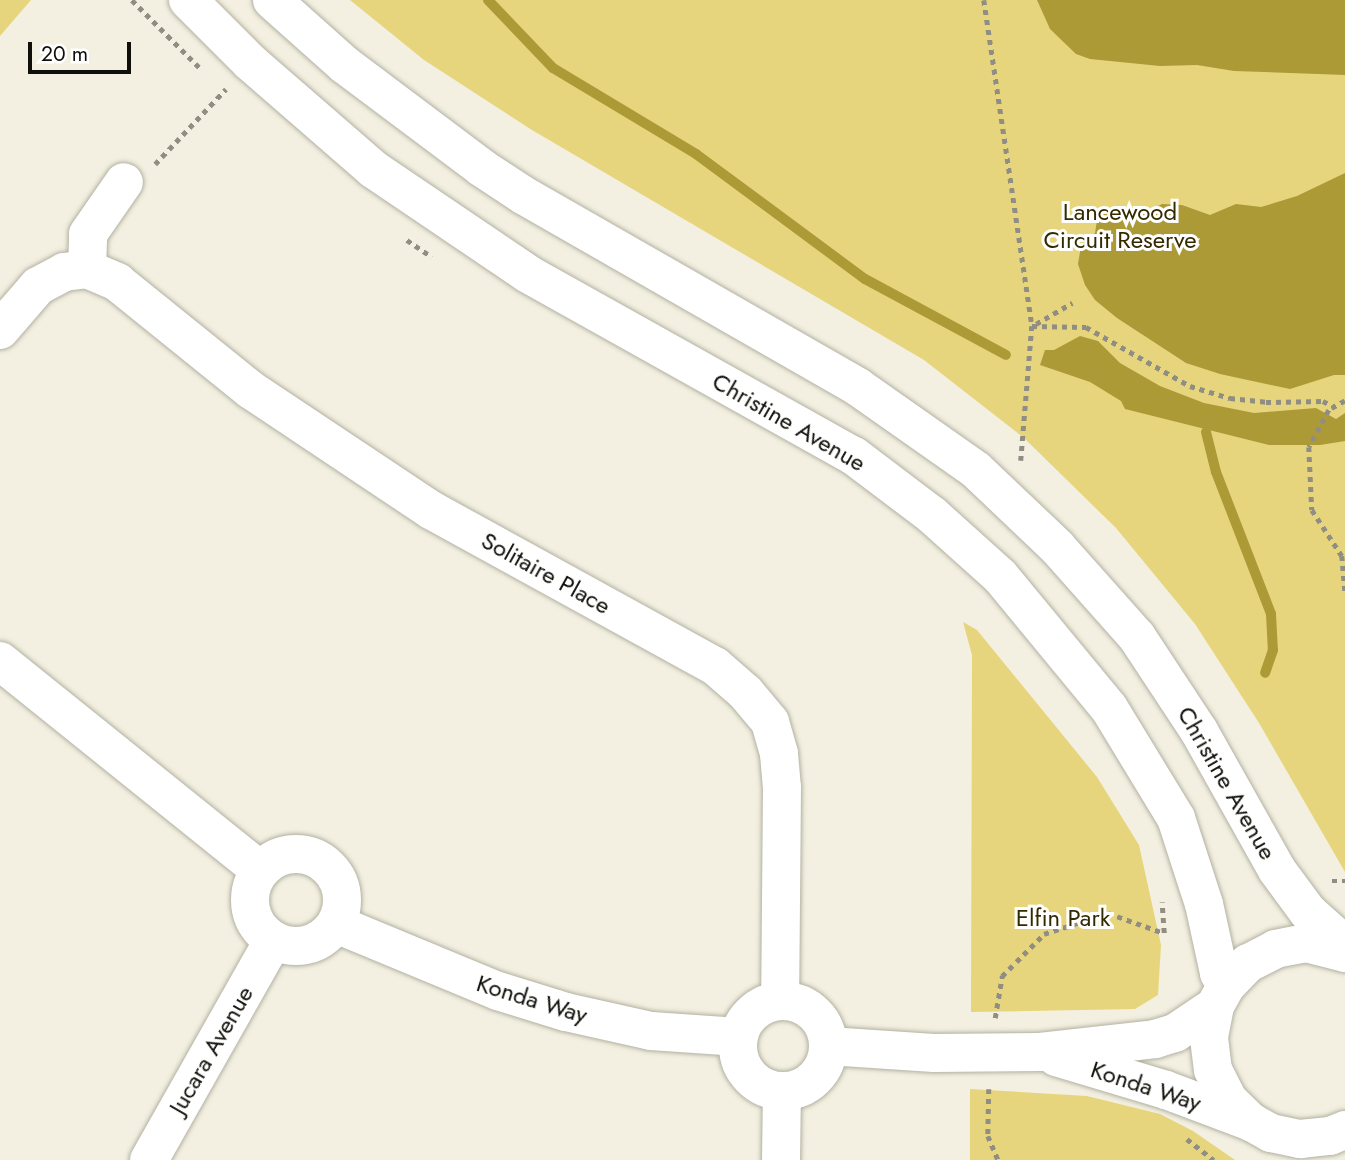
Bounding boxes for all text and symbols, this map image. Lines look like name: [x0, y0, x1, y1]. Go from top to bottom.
scale bar: [32, 28, 135, 72]
text: 20 m: [41, 39, 88, 69]
park label: Lancewood Circuit Reserve: [1043, 198, 1197, 254]
street label: Christine Avenue: [707, 367, 871, 477]
street label: Solitaire Place: [476, 526, 616, 620]
street label: Christine Avenue: [1172, 701, 1282, 865]
park label: Elfin Park: [1016, 904, 1110, 932]
street label: Konda Way: [473, 969, 591, 1029]
street label: Jucara Avenue: [163, 981, 259, 1119]
street label: Konda Way: [1087, 1055, 1205, 1117]

